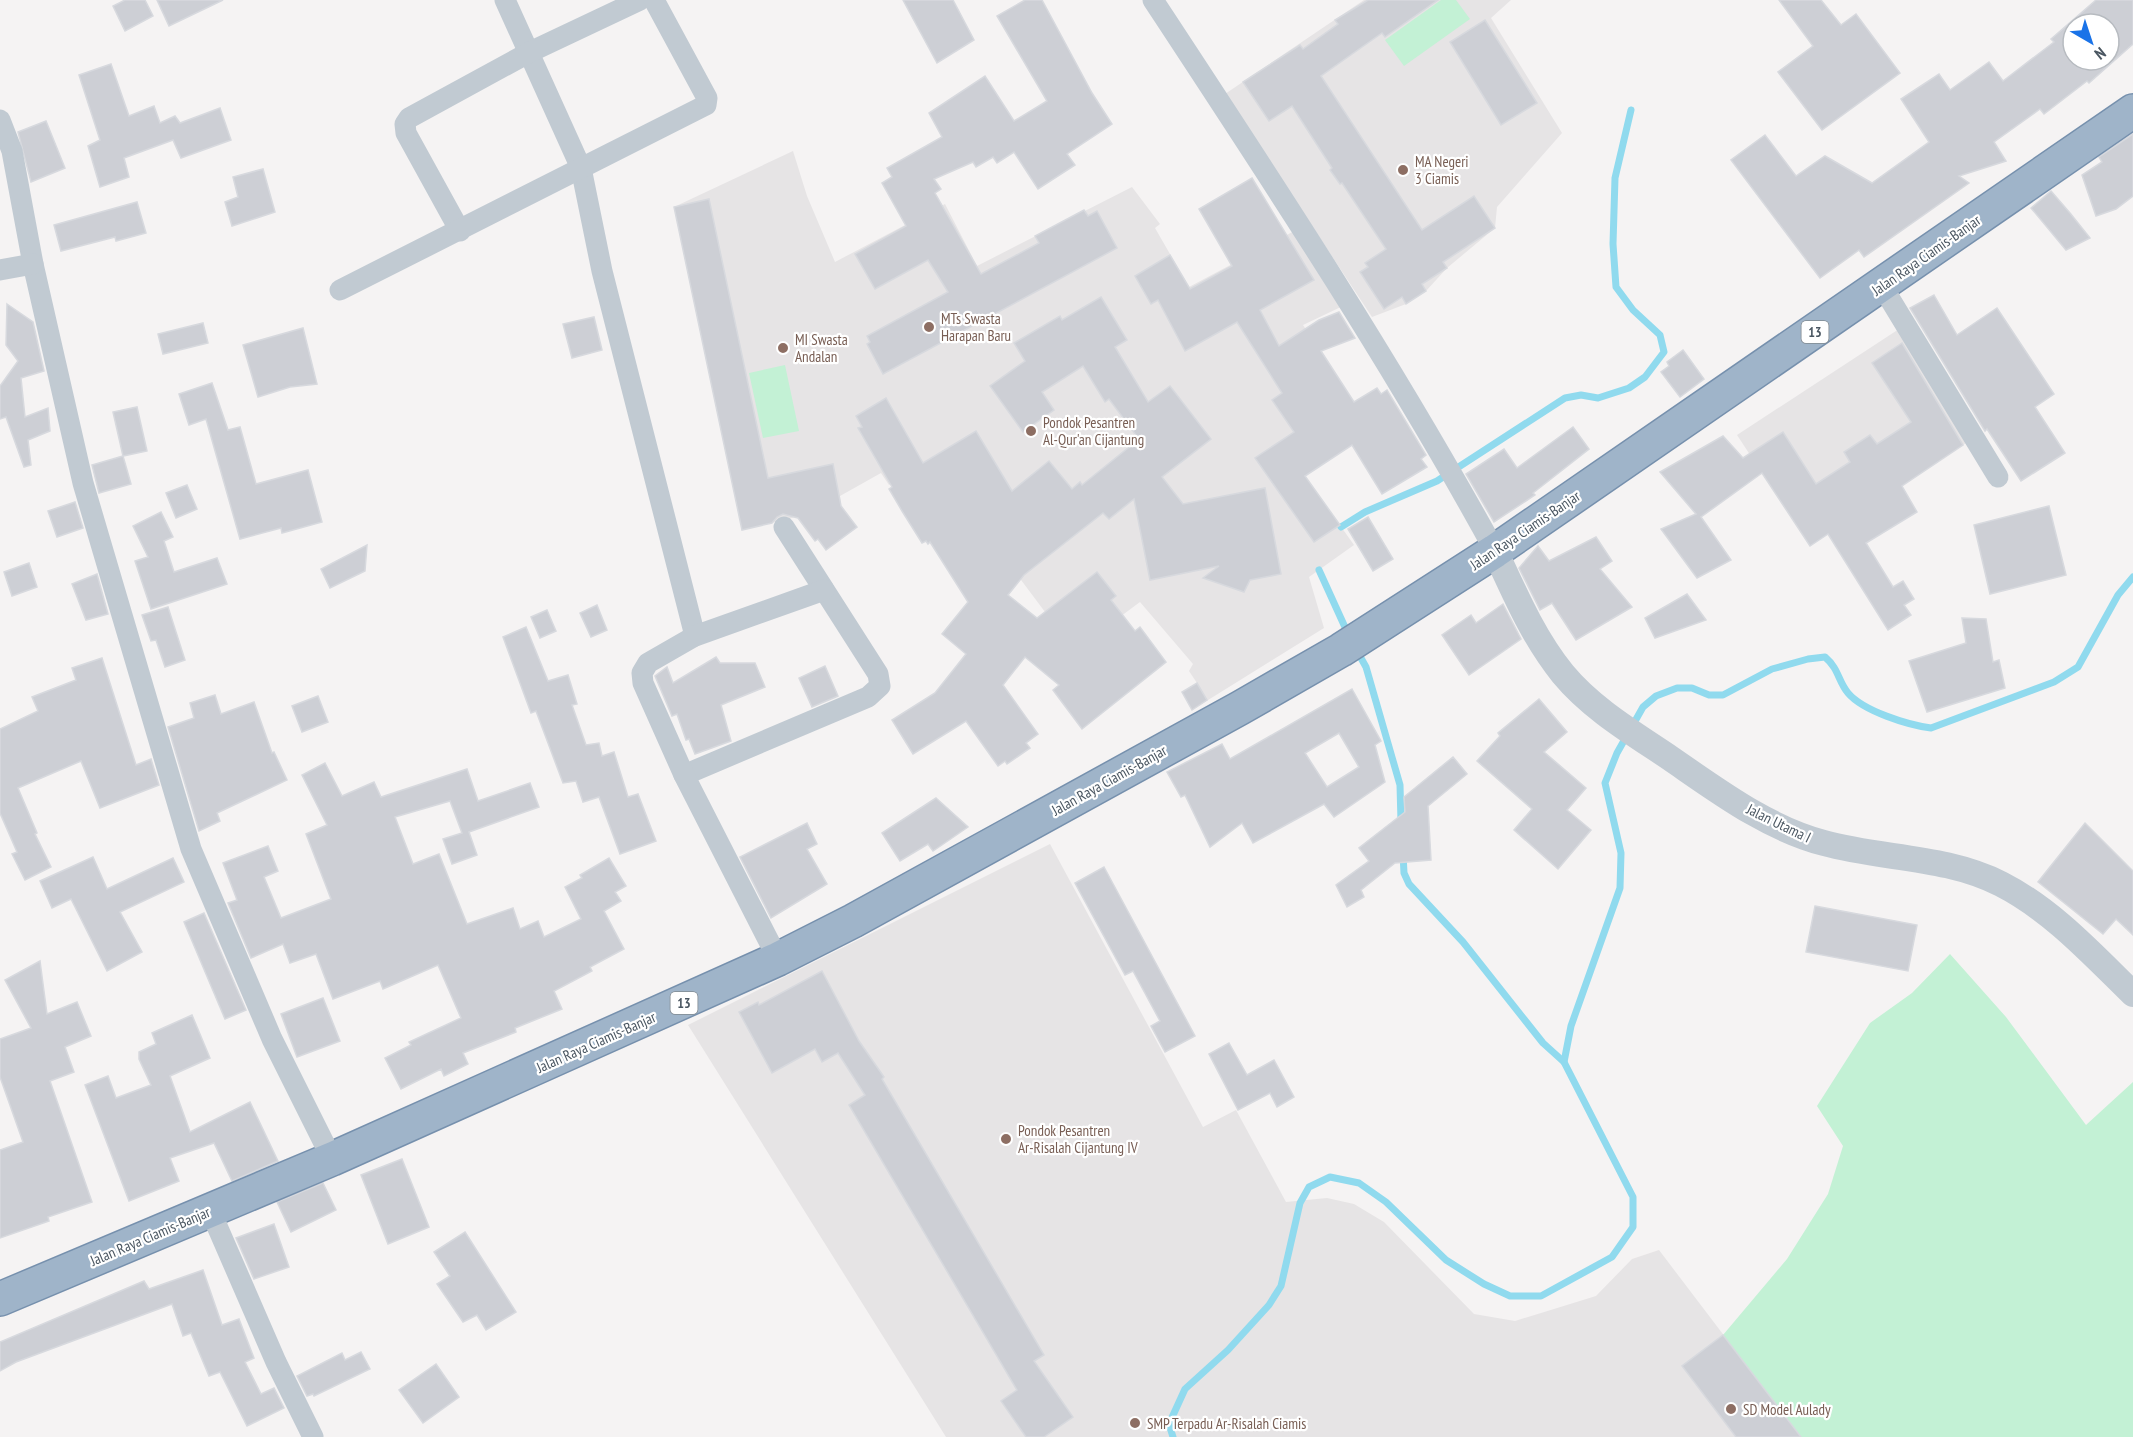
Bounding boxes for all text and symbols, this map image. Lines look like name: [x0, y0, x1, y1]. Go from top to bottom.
north arrow: [2061, 12, 2121, 72]
text: N: [2091, 43, 2110, 64]
place label: MA Negeri 3 Ciamis: [1415, 152, 1469, 188]
marker: MA Negeri 3 Ciamis: [1396, 163, 1410, 177]
street label: Jalan Raya Ciamis-Banjar: [1867, 210, 1985, 300]
place label: MTs Swasta Harapan Baru: [941, 309, 1011, 345]
marker: MTs Swasta Harapan Baru: [922, 320, 936, 334]
road number: 13: [1802, 321, 1828, 343]
place label: MI Swasta Andalan: [795, 330, 848, 366]
marker: MI Swasta Andalan: [776, 341, 790, 355]
place label: Pondok Pesantren Al-Qur'an Cijantung: [1043, 413, 1144, 449]
marker: Pondok Pesantren Al-Qur'an Cijantung: [1024, 424, 1038, 438]
street label: Jalan Raya Ciamis-Banjar: [1466, 486, 1584, 574]
street label: Jalan Raya Ciamis-Banjar: [1047, 740, 1171, 820]
street label: Jalan Utama I: [1743, 799, 1814, 847]
road number: 13: [670, 992, 698, 1014]
street label: Jalan Raya Ciamis-Banjar: [533, 1007, 659, 1077]
place label: Pondok Pesantren Ar-Risalah Cijantung IV: [1018, 1121, 1138, 1157]
marker: Pondok Pesantren Ar-Risalah Cijantung IV: [999, 1132, 1013, 1146]
street label: Jalan Raya Ciamis-Banjar: [86, 1202, 214, 1270]
place label: SD Model Aulady: [1743, 1400, 1831, 1419]
marker: SD Model Aulady: [1724, 1402, 1738, 1416]
place label: SMP Terpadu Ar-Risalah Ciamis: [1147, 1414, 1306, 1433]
marker: SMP Terpadu Ar-Risalah Ciamis: [1128, 1416, 1142, 1430]

